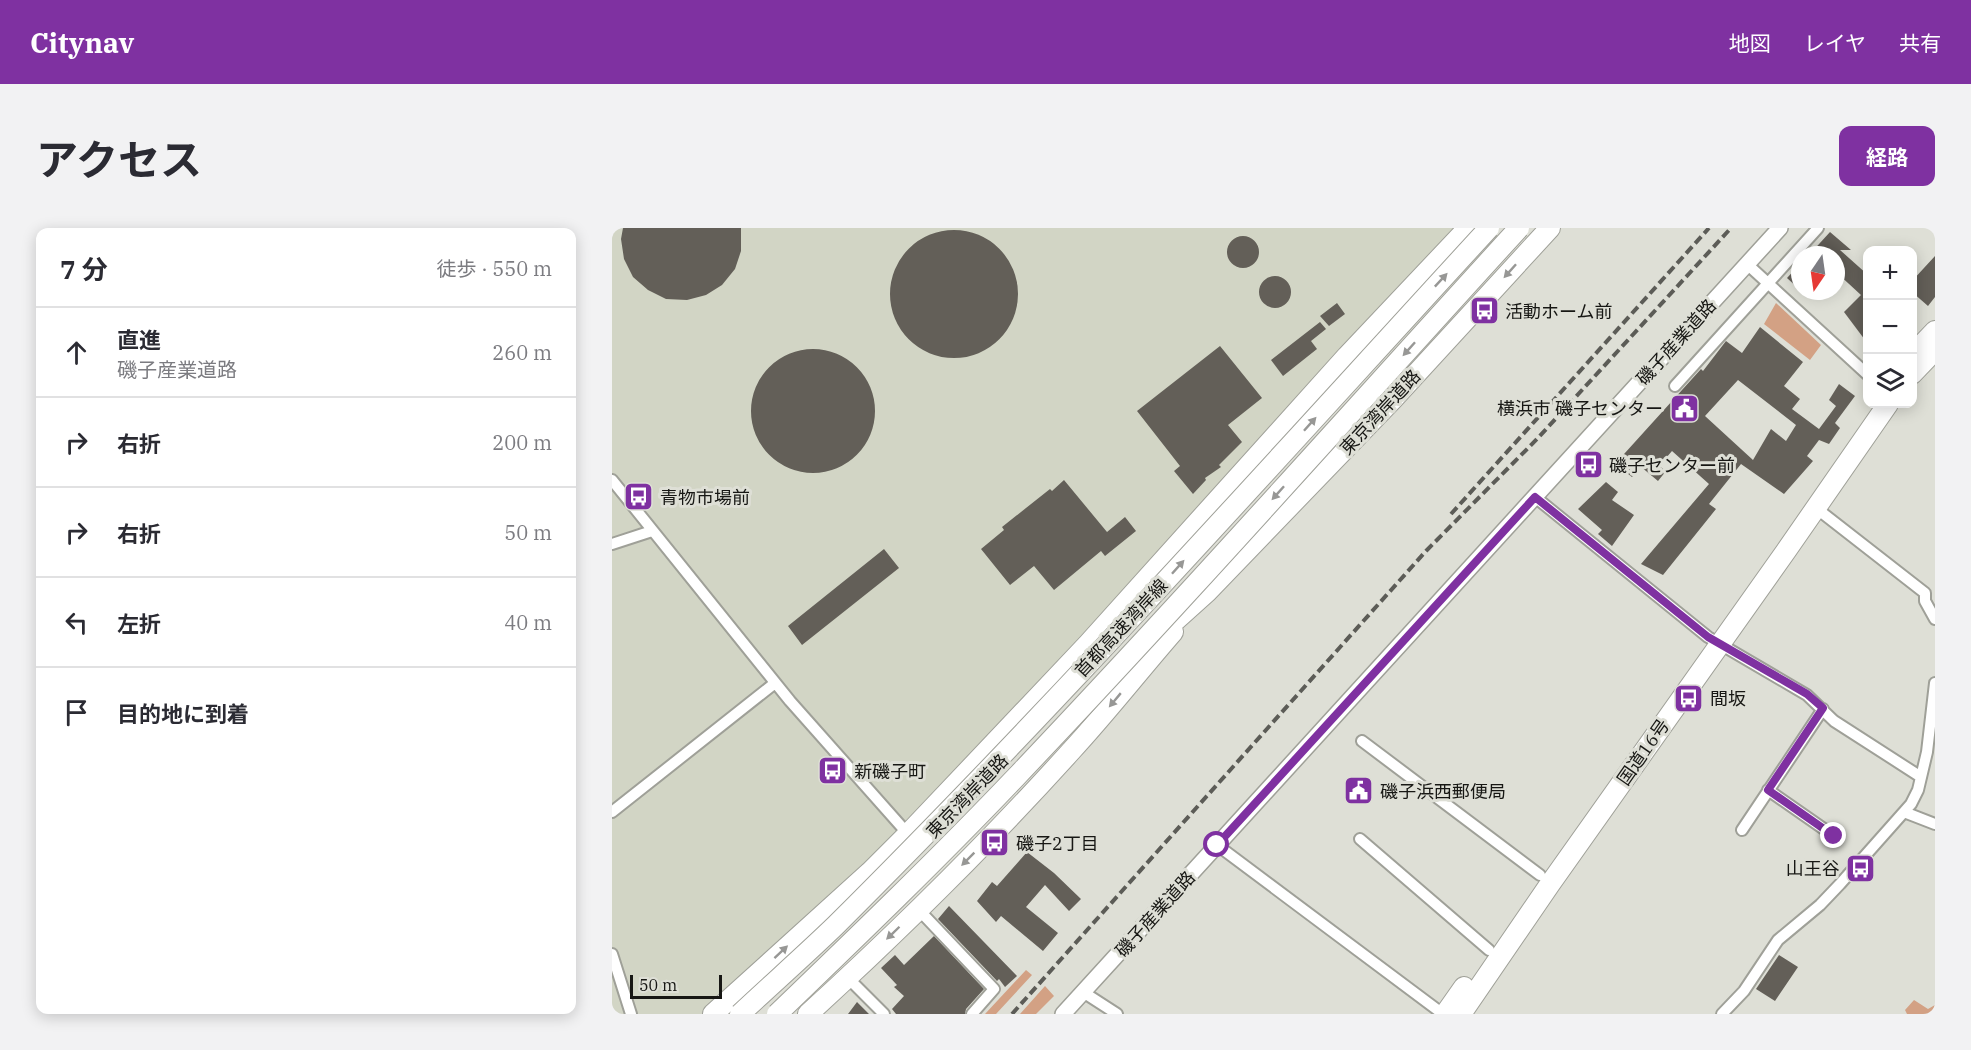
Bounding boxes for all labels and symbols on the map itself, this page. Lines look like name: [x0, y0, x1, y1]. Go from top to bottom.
north arrow: [1791, 246, 1845, 300]
one-way arrow: [1504, 263, 1517, 278]
one-way arrow: [1434, 272, 1448, 287]
street label: 磯子産業道路: [1631, 294, 1721, 390]
bus stop icon: 活動ホーム前: [1468, 295, 1500, 327]
place label: 活動ホーム前: [1505, 300, 1612, 323]
one-way arrow: [1402, 341, 1416, 356]
street label: 東京湾岸道路: [1335, 365, 1425, 459]
public building icon: 横浜市 磯子センター: [1668, 392, 1700, 424]
place label: 横浜市 磯子センター: [1497, 397, 1663, 420]
one-way arrow: [1303, 416, 1317, 431]
bus stop icon: 磯子センター前: [1572, 449, 1604, 481]
place label: 磯子センター前: [1609, 454, 1735, 477]
bus stop icon: 青物市場前: [623, 481, 655, 513]
one-way arrow: [1272, 485, 1285, 500]
place label: 青物市場前: [660, 486, 750, 509]
one-way arrow: [1171, 560, 1184, 575]
street label: 首都高速湾岸線: [1070, 574, 1172, 682]
bus stop icon: 間坂: [1673, 682, 1705, 714]
place label: 間坂: [1710, 687, 1746, 710]
one-way arrow: [1108, 692, 1121, 708]
street label: 国道16号: [1612, 714, 1674, 790]
street label: 東京湾岸道路: [921, 749, 1013, 843]
bus stop icon: 新磯子町: [817, 755, 849, 787]
place label: 新磯子町: [854, 760, 926, 783]
public building icon: 磯子浜西郵便局: [1343, 775, 1375, 807]
place label: 磯子浜西郵便局: [1380, 780, 1506, 803]
route end: [1820, 822, 1846, 848]
bus stop icon: 磯子2丁目: [979, 827, 1011, 859]
route start: [1203, 831, 1229, 857]
place label: 磯子2丁目: [1016, 832, 1099, 855]
one-way arrow: [961, 852, 976, 866]
bus stop icon: 山王谷: [1845, 852, 1877, 884]
place label: 山王谷: [1786, 857, 1840, 880]
street label: 磯子産業道路: [1110, 866, 1200, 962]
one-way arrow: [887, 926, 901, 940]
one-way arrow: [774, 946, 788, 960]
scale bar: [630, 972, 722, 1000]

